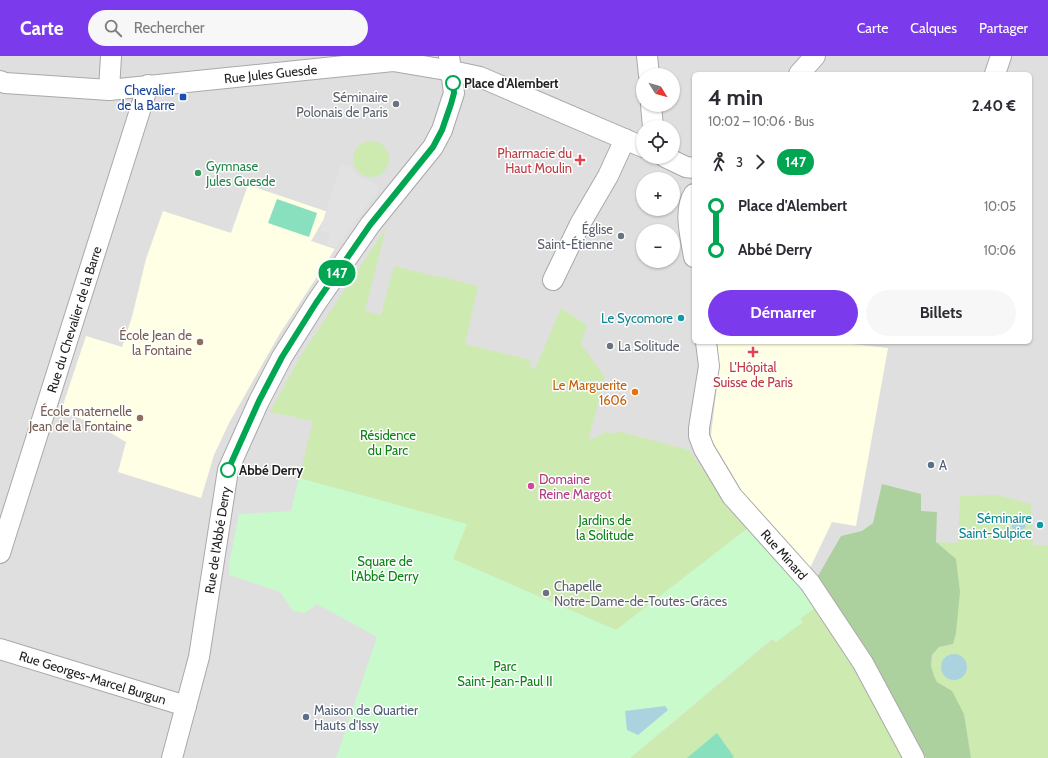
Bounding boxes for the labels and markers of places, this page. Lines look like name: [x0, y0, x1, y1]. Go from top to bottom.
marker: Place d'Alembert: [445, 75, 461, 91]
place label: Place d'Alembert: [464, 75, 559, 91]
place label: Chevalier de la Barre: [117, 82, 176, 113]
place label: Séminaire Polonais de Paris: [296, 89, 389, 120]
marker: Chevalier de la Barre: [178, 92, 188, 102]
marker: Séminaire Polonais de Paris: [391, 99, 401, 109]
place label: Pharmacie du Haut Moulin: [497, 145, 572, 176]
marker: Pharmacie du Haut Moulin: [575, 155, 585, 165]
place label: Gymnase Jules Guesde: [205, 158, 276, 189]
marker: Gymnase Jules Guesde: [193, 168, 203, 178]
place label: Église Saint-Étienne: [537, 220, 613, 252]
marker: Église Saint-Étienne: [616, 231, 626, 241]
place label: Le Sycomore: [601, 310, 673, 326]
marker: Le Sycomore: [676, 313, 686, 323]
place label: École Jean de la Fontaine: [119, 326, 192, 358]
marker: École Jean de la Fontaine: [195, 337, 205, 347]
place label: La Solitude: [618, 338, 680, 354]
marker: La Solitude: [605, 341, 615, 351]
marker: L'Hôpital Suisse de Paris: [747, 346, 759, 358]
place label: L'Hôpital Suisse de Paris: [713, 359, 794, 390]
place label: Le Marguerite 1606: [552, 377, 627, 408]
marker: Le Marguerite 1606: [630, 387, 640, 397]
place label: École maternelle Jean de la Fontaine: [28, 402, 132, 434]
marker: École maternelle Jean de la Fontaine: [135, 413, 145, 423]
place label: A: [939, 457, 947, 473]
marker: A: [926, 460, 936, 470]
marker: Abbé Derry: [220, 462, 236, 478]
place label: Abbé Derry: [239, 462, 303, 478]
place label: Domaine Reine Margot: [539, 471, 612, 502]
marker: Domaine Reine Margot: [526, 481, 536, 491]
place label: Séminaire Saint-Sulpice: [959, 510, 1032, 541]
marker: Séminaire Saint-Sulpice: [1035, 520, 1045, 530]
place label: Chapelle Notre-Dame-de-Toutes-Grâces: [554, 578, 728, 609]
marker: Chapelle Notre-Dame-de-Toutes-Grâces: [541, 588, 551, 598]
place label: Maison de Quartier Hauts d'Issy: [314, 702, 419, 733]
marker: Maison de Quartier Hauts d'Issy: [301, 712, 311, 722]

